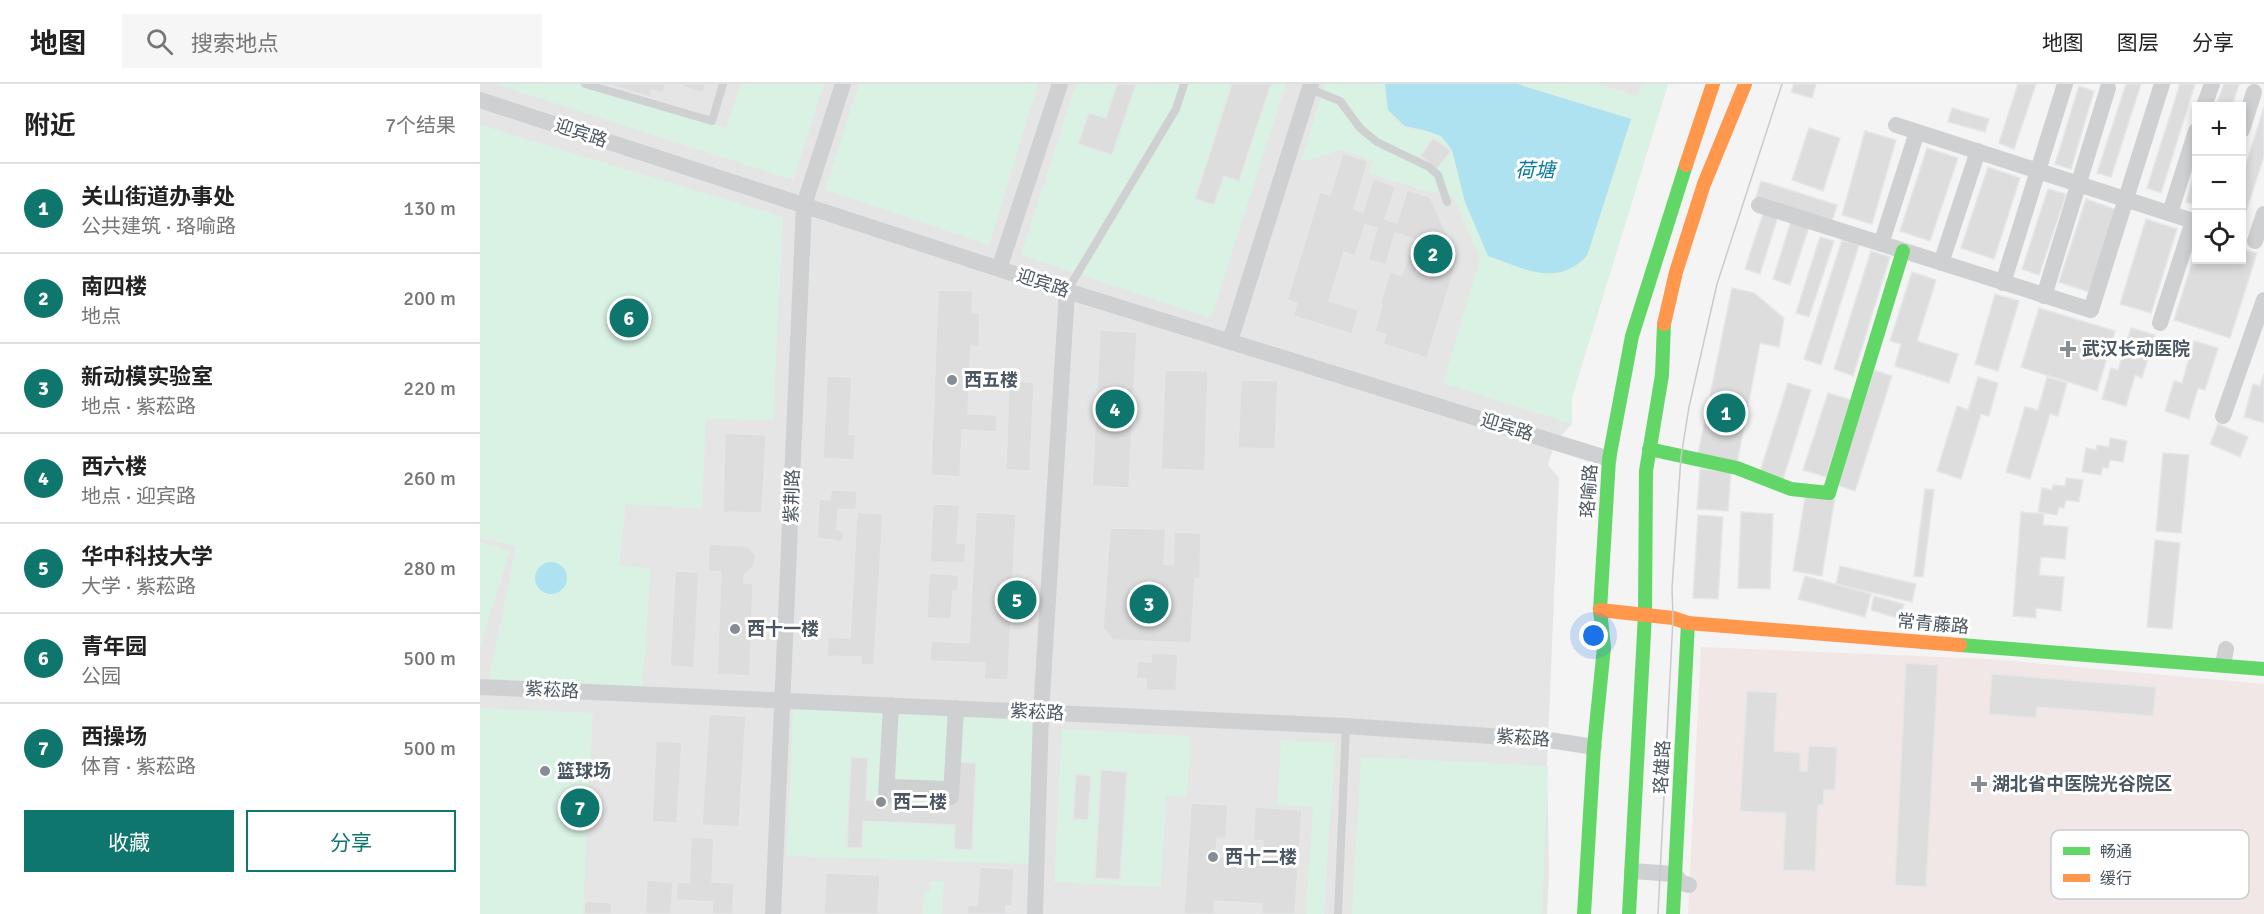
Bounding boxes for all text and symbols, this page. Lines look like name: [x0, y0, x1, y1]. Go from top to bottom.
search box: [122, 14, 542, 68]
icon: search: [143, 25, 176, 58]
text: 地图: [30, 27, 86, 61]
text: 搜索地点: [191, 30, 279, 57]
text: 地图: [2042, 30, 2084, 56]
text: 图层: [2117, 30, 2159, 56]
text: 分享: [2192, 30, 2234, 56]
map controls: [2192, 102, 2246, 264]
button: +: [2192, 102, 2246, 156]
text: 附近: [24, 110, 76, 142]
text: 7个结果: [385, 113, 456, 138]
street label: 迎宾路: [552, 114, 610, 152]
button: −: [2192, 156, 2246, 210]
water label: 荷塘: [1515, 158, 1558, 183]
text: 关山街道办事处: [81, 183, 235, 210]
text: 1: [38, 196, 49, 221]
text: 130 m: [403, 196, 456, 221]
button: locate: [2192, 210, 2246, 264]
text: 公共建筑 · 珞喻路: [81, 214, 236, 239]
pin: 2: [1414, 232, 1452, 276]
street label: 迎宾路: [1014, 264, 1072, 302]
text: 南四楼: [81, 273, 147, 300]
text: 2: [38, 286, 49, 311]
text: 200 m: [403, 286, 456, 311]
pin: 6: [610, 296, 648, 340]
text: 地点: [81, 304, 121, 329]
place label: 武汉长动医院: [2082, 338, 2190, 360]
marker: 武汉长动医院: [2059, 340, 2077, 358]
text: 新动模实验室: [81, 363, 213, 390]
place label: 西五楼: [964, 369, 1018, 391]
marker: 西五楼: [945, 373, 959, 387]
text: 3: [38, 376, 49, 401]
text: 220 m: [403, 376, 456, 401]
pin: 4: [1096, 386, 1134, 432]
pin: 1: [1706, 390, 1746, 436]
text: 地点 · 紫菘路: [81, 394, 196, 419]
street label: 迎宾路: [1478, 409, 1536, 445]
text: 西六楼: [81, 453, 147, 480]
street label: 珞喻路: [1576, 463, 1602, 519]
text: 4: [38, 466, 49, 491]
text: 260 m: [403, 466, 456, 491]
street label: 紫荆路: [780, 469, 804, 523]
text: 地点 · 迎宾路: [81, 484, 196, 509]
text: 华中科技大学: [81, 543, 213, 570]
text: 5: [38, 556, 49, 581]
text: 280 m: [403, 556, 456, 581]
text: 大学 · 紫菘路: [81, 574, 196, 599]
pin: 5: [998, 578, 1036, 622]
pin: 3: [1130, 582, 1168, 626]
street label: 常青藤路: [1896, 610, 1970, 638]
place label: 西十一楼: [747, 618, 819, 640]
your location: [1579, 621, 1608, 650]
marker: 西十一楼: [728, 622, 742, 636]
text: 青年园: [81, 633, 147, 660]
text: 6: [38, 646, 49, 671]
text: 500 m: [403, 646, 456, 671]
text: 公园: [81, 664, 121, 689]
street label: 紫菘路: [524, 678, 580, 702]
street label: 紫菘路: [1009, 700, 1065, 724]
text: 西操场: [81, 723, 147, 750]
street label: 紫菘路: [1495, 725, 1551, 751]
text: 7: [38, 736, 49, 761]
text: 500 m: [403, 736, 456, 761]
street label: 珞雄路: [1650, 739, 1674, 795]
text: 体育 · 紫菘路: [81, 754, 196, 779]
place label: 篮球场: [557, 760, 611, 782]
marker: 篮球场: [538, 764, 552, 778]
place label: 湖北省中医院光谷院区: [1992, 773, 2172, 795]
marker: 湖北省中医院光谷院区: [1970, 775, 1988, 793]
pin: 7: [560, 786, 600, 830]
place label: 西二楼: [893, 791, 947, 813]
marker: 西二楼: [874, 795, 888, 809]
button: 收藏: [24, 810, 234, 872]
button: 分享: [246, 810, 456, 872]
legend: [2051, 830, 2249, 899]
text: 畅通: [2100, 842, 2132, 862]
place label: 西十二楼: [1225, 846, 1297, 868]
marker: 西十二楼: [1206, 850, 1220, 864]
text: 缓行: [2100, 869, 2132, 889]

